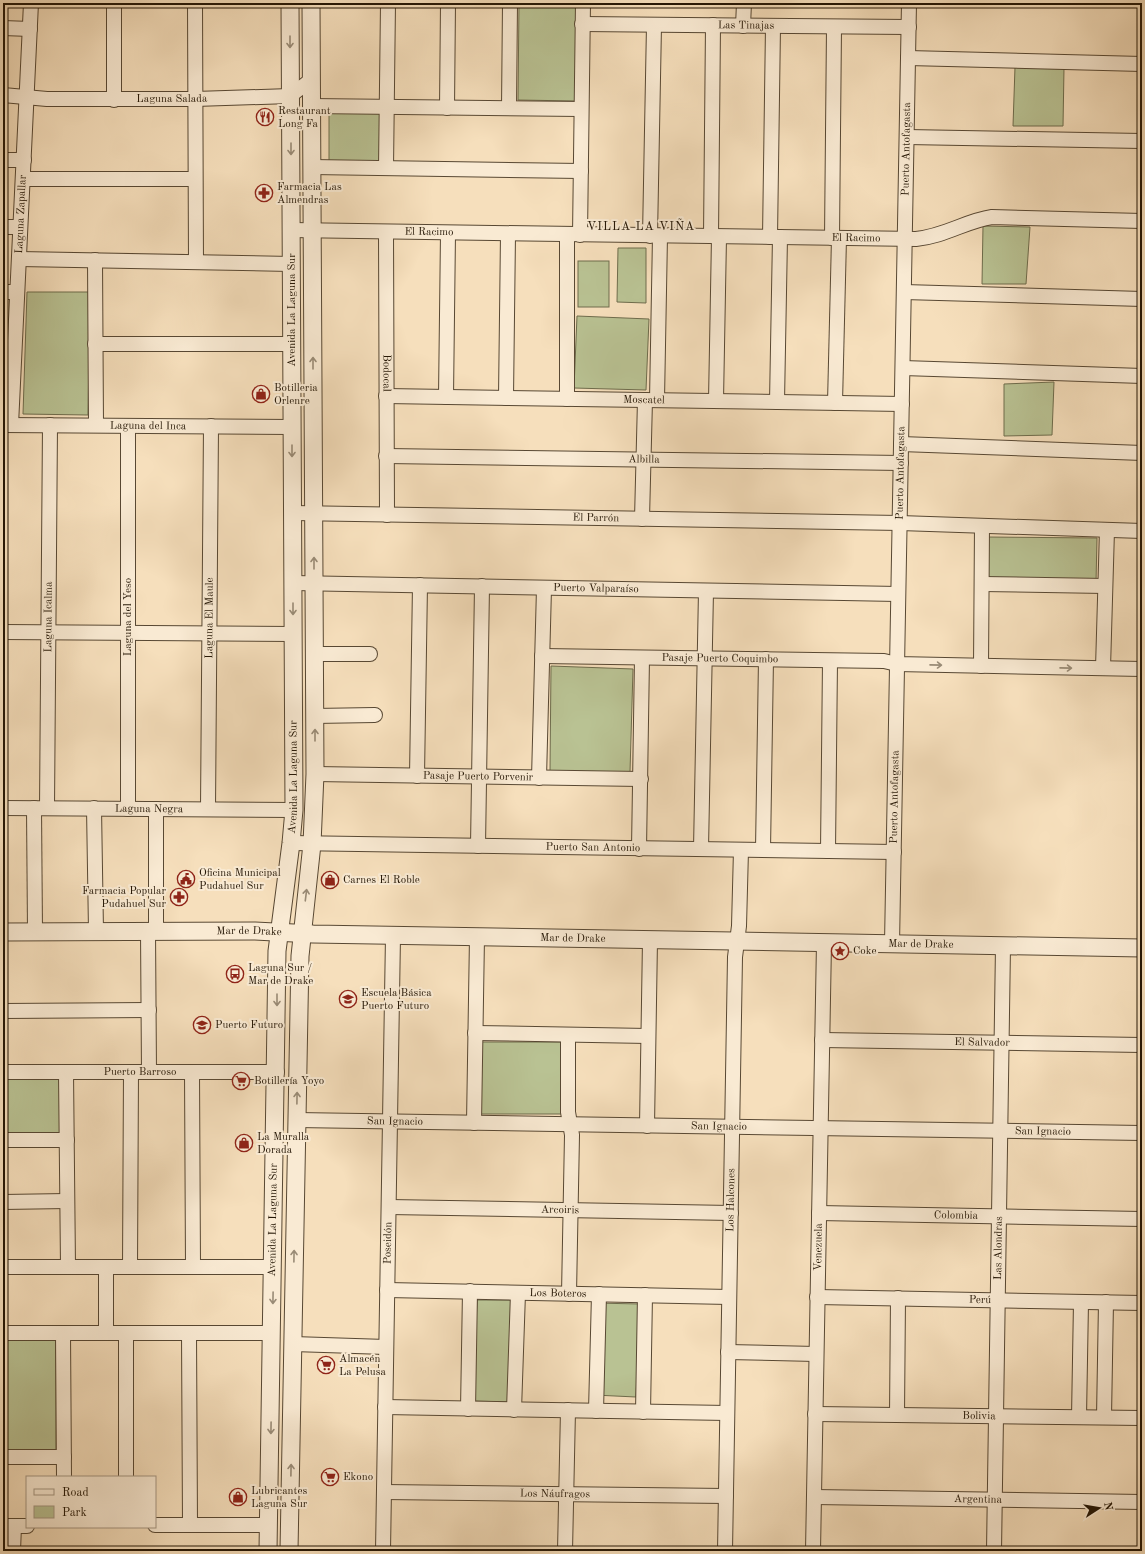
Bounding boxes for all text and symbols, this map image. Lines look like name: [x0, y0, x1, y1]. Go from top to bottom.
street label: Las Tinajas: [718, 20, 775, 31]
one-way arrow: [286, 35, 294, 48]
street label: Laguna Salada: [136, 93, 208, 105]
street label: Puerto Antofagasta: [900, 102, 913, 196]
place label: Restaurant Long Fa: [278, 106, 331, 130]
restaurant icon: Restaurant Long Fa: [255, 107, 275, 127]
one-way arrow: [287, 142, 295, 155]
street label: Laguna Zapallar: [14, 174, 28, 254]
place label: Farmacia Las Almendras: [277, 182, 342, 206]
pharmacy icon: Farmacia Las Almendras: [254, 183, 274, 203]
district label: VILLA LA VIÑA: [587, 218, 695, 233]
street label: El Racimo: [404, 226, 454, 238]
street label: El Racimo: [831, 232, 881, 244]
street label: Avenida La Laguna Sur: [287, 253, 298, 367]
street label: Bodocal: [381, 354, 392, 392]
one-way arrow: [309, 357, 317, 370]
place label: Botilleria Orlenre: [274, 383, 318, 407]
shop icon: Botilleria Orlenre: [251, 384, 271, 404]
street label: Moscatel: [623, 394, 665, 406]
street label: Laguna del Inca: [110, 420, 187, 432]
street label: Puerto Antofagasta: [894, 426, 907, 520]
one-way arrow: [288, 444, 296, 457]
street label: Albilla: [628, 454, 660, 465]
street label: El Parrón: [573, 512, 619, 524]
one-way arrow: [310, 557, 318, 570]
street label: Laguna El Maule: [204, 577, 215, 659]
street label: Laguna del Yeso: [123, 578, 134, 656]
street label: Laguna Icalma: [43, 581, 54, 652]
street label: Puerto Valparaíso: [553, 582, 639, 595]
one-way arrow: [289, 602, 297, 615]
street label: Pasaje Puerto Coquimbo: [662, 652, 778, 665]
one-way arrow: [929, 661, 942, 668]
one-way arrow: [1059, 664, 1072, 671]
street label: Avenida La Laguna Sur: [286, 720, 299, 834]
one-way arrow: [311, 729, 318, 742]
street label: Puerto Antofagasta: [888, 750, 901, 844]
street label: Pasaje Puerto Porvenir: [423, 770, 534, 783]
street label: Laguna Negra: [115, 803, 184, 815]
street label: Puerto San Antonio: [546, 841, 640, 854]
place label: Oficina Municipal Pudahuel Sur: [199, 868, 281, 892]
public building icon: Oficina Municipal Pudahuel Sur: [176, 869, 196, 889]
shop icon: Carnes El Roble: [320, 870, 340, 890]
place label: Carnes El Roble: [343, 875, 420, 886]
place label: Farmacia Popular Pudahuel Sur: [82, 886, 166, 910]
pharmacy icon: Farmacia Popular Pudahuel Sur: [169, 887, 189, 907]
one-way arrow: [302, 889, 310, 902]
street label: Mar de Drake: [216, 925, 282, 938]
street label: Mar de Drake: [540, 932, 606, 944]
street label: Mar de Drake: [888, 938, 954, 950]
place icon: Coke: [830, 941, 850, 961]
place label: Coke: [853, 946, 877, 957]
place label: Laguna Sur / Mar de Drake: [248, 963, 313, 987]
bus stop icon: Laguna Sur / Mar de Drake: [225, 964, 245, 984]
place label: Escuela Básica Puerto Futuro: [361, 988, 432, 1012]
school or university icon: Escuela Básica Puerto Futuro: [338, 989, 358, 1009]
one-way arrow: [273, 993, 281, 1006]
school or university icon: Puerto Futuro: [192, 1015, 212, 1035]
place label: Puerto Futuro: [215, 1020, 283, 1031]
street label: El Salvador: [954, 1037, 1010, 1048]
street label: Puerto Barroso: [103, 1067, 177, 1078]
supermarket icon: Botillería Yoyo: [231, 1071, 251, 1091]
place label: Botillería Yoyo: [254, 1076, 324, 1087]
one-way arrow: [293, 1092, 300, 1105]
street label: San Ignacio: [367, 1116, 423, 1127]
street label: San Ignacio: [691, 1121, 747, 1132]
street label: San Ignacio: [1015, 1126, 1071, 1137]
place label: La Muralla Dorada: [257, 1132, 310, 1156]
shop icon: La Muralla Dorada: [234, 1133, 254, 1153]
street label: Avenida La Laguna Sur: [267, 1163, 279, 1277]
street label: Los Halcones: [725, 1168, 737, 1232]
street label: Arcoiris: [541, 1204, 580, 1216]
street label: Colombia: [934, 1210, 979, 1221]
street label: Las Alondras: [993, 1216, 1004, 1280]
street label: Poseidón: [382, 1222, 394, 1264]
street label: Venezuela: [813, 1223, 824, 1271]
one-way arrow: [290, 1250, 298, 1263]
street label: Los Boteros: [529, 1287, 587, 1300]
one-way arrow: [269, 1291, 277, 1304]
street label: Perú: [969, 1294, 991, 1306]
place label: Almacén La Pelusa: [339, 1354, 386, 1378]
supermarket icon: Almacén La Pelusa: [316, 1355, 336, 1375]
street label: Bolivia: [962, 1410, 996, 1422]
one-way arrow: [267, 1421, 274, 1434]
one-way arrow: [287, 1464, 295, 1477]
supermarket icon: Ekono: [320, 1467, 340, 1487]
place label: Ekono: [343, 1472, 373, 1483]
legend: [26, 1476, 156, 1528]
place label: Lubricantes Laguna Sur: [251, 1486, 308, 1510]
text: Road: [62, 1487, 89, 1499]
shop icon: Lubricantes Laguna Sur: [228, 1487, 248, 1507]
street label: Los Náufragos: [520, 1488, 590, 1500]
north arrow: [1079, 1488, 1119, 1528]
street label: Argentina: [954, 1494, 1003, 1505]
text: N: [1101, 1501, 1114, 1512]
text: Park: [62, 1507, 87, 1519]

